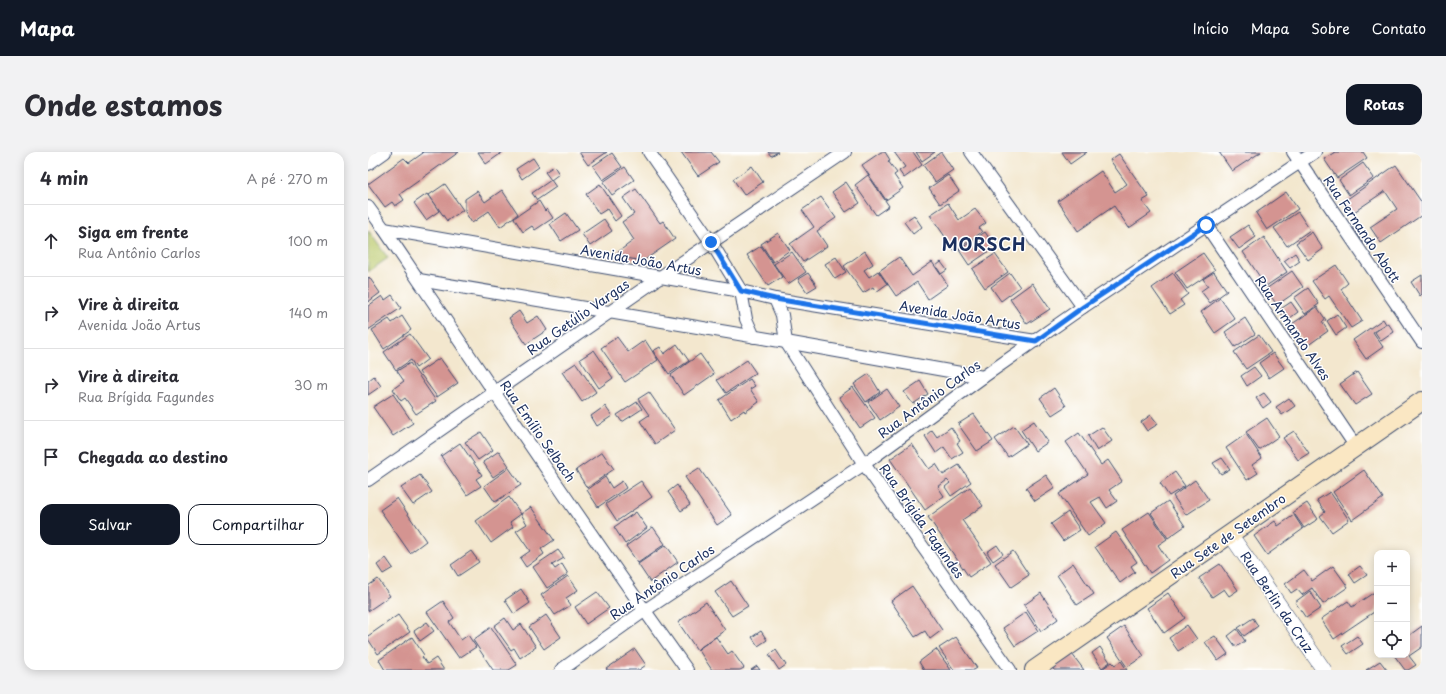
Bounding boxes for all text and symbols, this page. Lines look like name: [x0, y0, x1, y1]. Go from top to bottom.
text: Mapa: [20, 14, 75, 42]
text: Início: [1193, 18, 1229, 39]
text: Mapa: [1251, 18, 1289, 39]
text: Sobre: [1311, 18, 1350, 39]
text: Contato: [1372, 18, 1426, 39]
text: Onde estamos: [24, 83, 223, 126]
button: Rotas: [1346, 84, 1422, 125]
text: 4 min: [40, 165, 88, 191]
text: A pé · 270 m: [247, 169, 328, 188]
street label: Rua Fernando Abott: [1319, 171, 1405, 286]
route start: [1197, 216, 1215, 234]
text: Siga em frente: [78, 220, 188, 243]
icon: ahead: [40, 230, 62, 252]
text: 100 m: [288, 231, 328, 250]
district label: MORSCH: [942, 231, 1026, 257]
route end: [702, 233, 720, 251]
street label: Avenida João Artus: [579, 240, 703, 280]
text: Rua Antônio Carlos: [78, 243, 201, 262]
street label: Rua Armando Alves: [1251, 272, 1336, 384]
street label: Rua Getúlio Vargas: [523, 274, 633, 359]
text: Vire à direita: [78, 292, 179, 315]
street label: Avenida João Artus: [898, 296, 1022, 333]
icon: right: [40, 302, 62, 324]
text: 140 m: [289, 303, 328, 322]
text: Avenida João Artus: [78, 315, 201, 334]
street label: Rua Antônio Carlos: [874, 355, 984, 442]
text: Vire à direita: [78, 364, 179, 387]
icon: right: [40, 374, 62, 396]
text: 30 m: [294, 375, 328, 394]
street label: Rua Emílio Selbach: [496, 376, 581, 485]
text: Rua Brígida Fagundes: [78, 387, 214, 406]
text: Chegada ao destino: [78, 445, 228, 468]
icon: arrive: [40, 446, 62, 468]
street label: Rua Brígida Fagundes: [876, 460, 969, 582]
street label: Rua Sete de Setembro: [1166, 489, 1289, 583]
button: Salvar: [40, 504, 180, 545]
button: Compartilhar: [188, 504, 328, 545]
street label: Rua Antônio Carlos: [606, 539, 718, 624]
street label: Rua Berlin da Cruz: [1236, 547, 1318, 656]
map controls: [1374, 550, 1410, 658]
button: +: [1374, 550, 1410, 586]
button: −: [1374, 586, 1410, 622]
button: locate: [1374, 622, 1410, 658]

